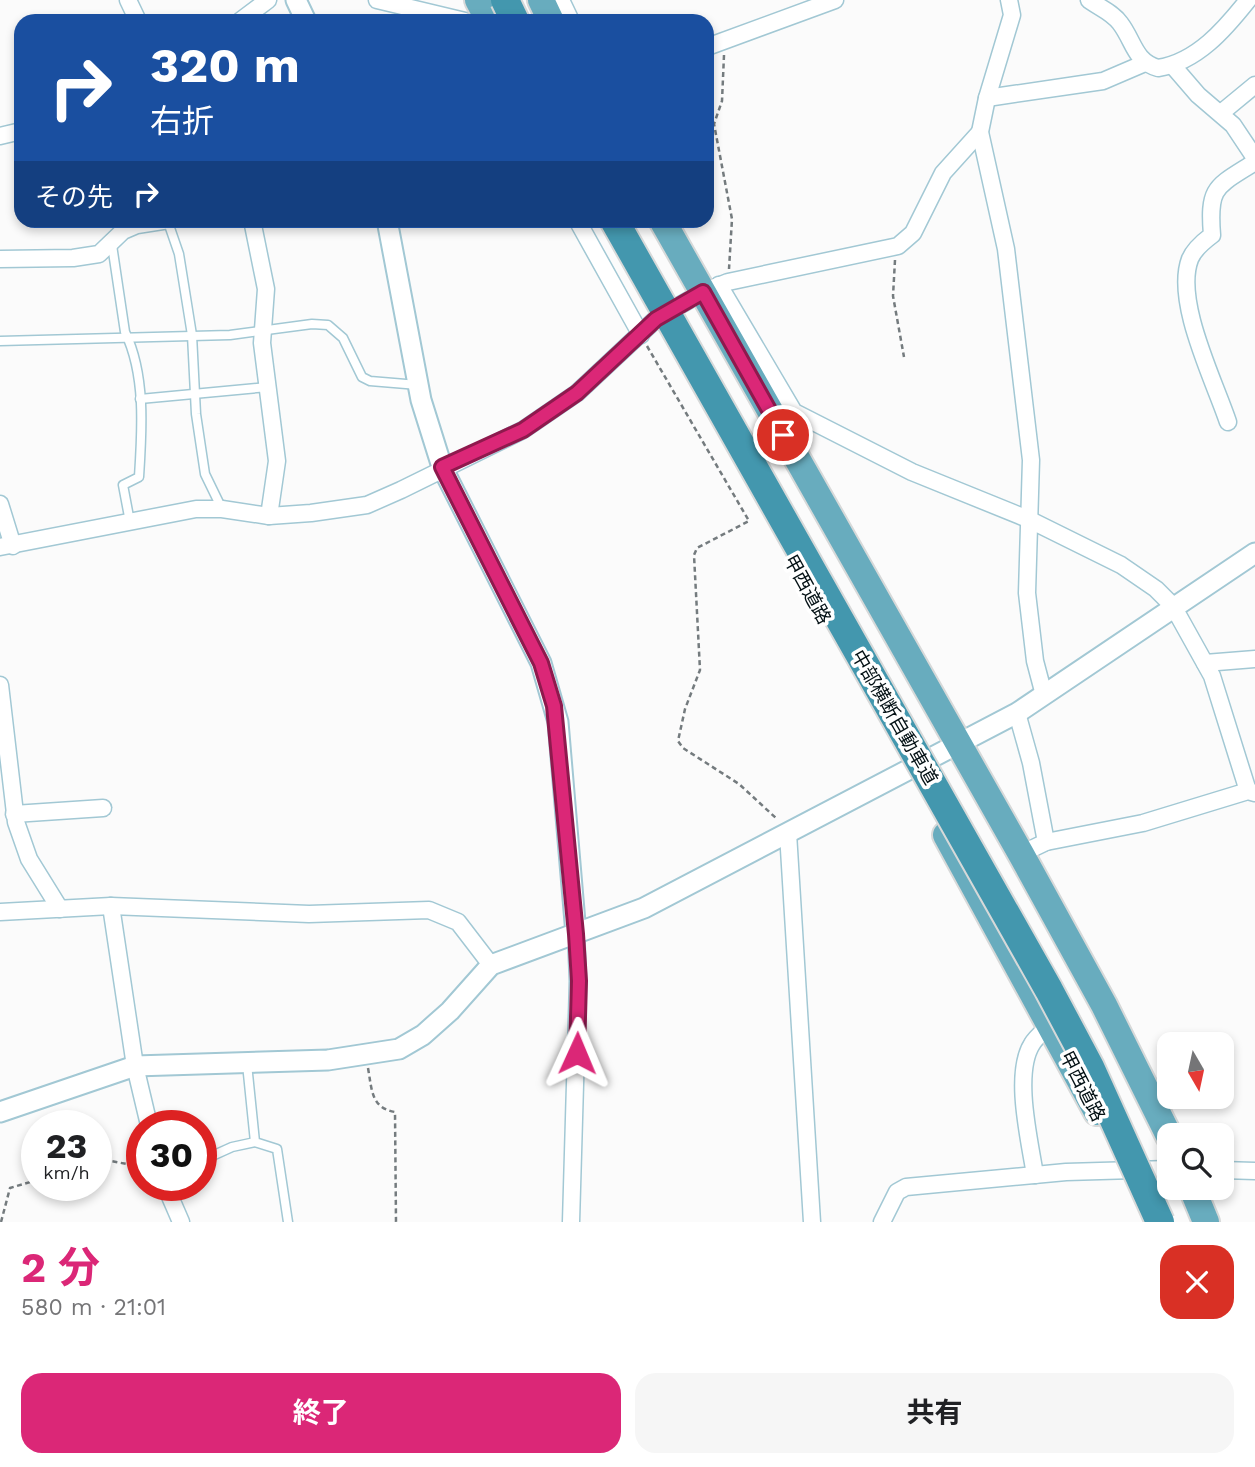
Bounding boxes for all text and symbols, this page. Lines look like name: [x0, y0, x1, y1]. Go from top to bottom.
text: 320 m: [150, 36, 300, 94]
icon: right: [35, 42, 126, 133]
text: 右折: [150, 102, 214, 140]
icon: right: [127, 175, 165, 213]
text: その先: [35, 182, 113, 212]
pin: [753, 405, 813, 465]
icon: arrive: [764, 416, 802, 454]
street label: 甲西道路: [779, 550, 836, 628]
street label: 中部横断自動車道: [847, 646, 943, 789]
position arrow: [540, 1016, 614, 1090]
north arrow: [1157, 1032, 1234, 1110]
map controls: [1157, 1032, 1234, 1200]
street label: 甲西道路: [1055, 1047, 1110, 1125]
speed limit sign: 30: [126, 1110, 217, 1201]
button: search: [1157, 1123, 1234, 1200]
text: 23: [46, 1125, 87, 1167]
text: km/h: [43, 1162, 90, 1183]
text: 2 分: [21, 1243, 100, 1292]
button: close: [1160, 1245, 1234, 1319]
text: 580 m · 21:01: [21, 1294, 166, 1321]
button: 終了: [21, 1373, 621, 1453]
button: 共有: [635, 1373, 1234, 1453]

